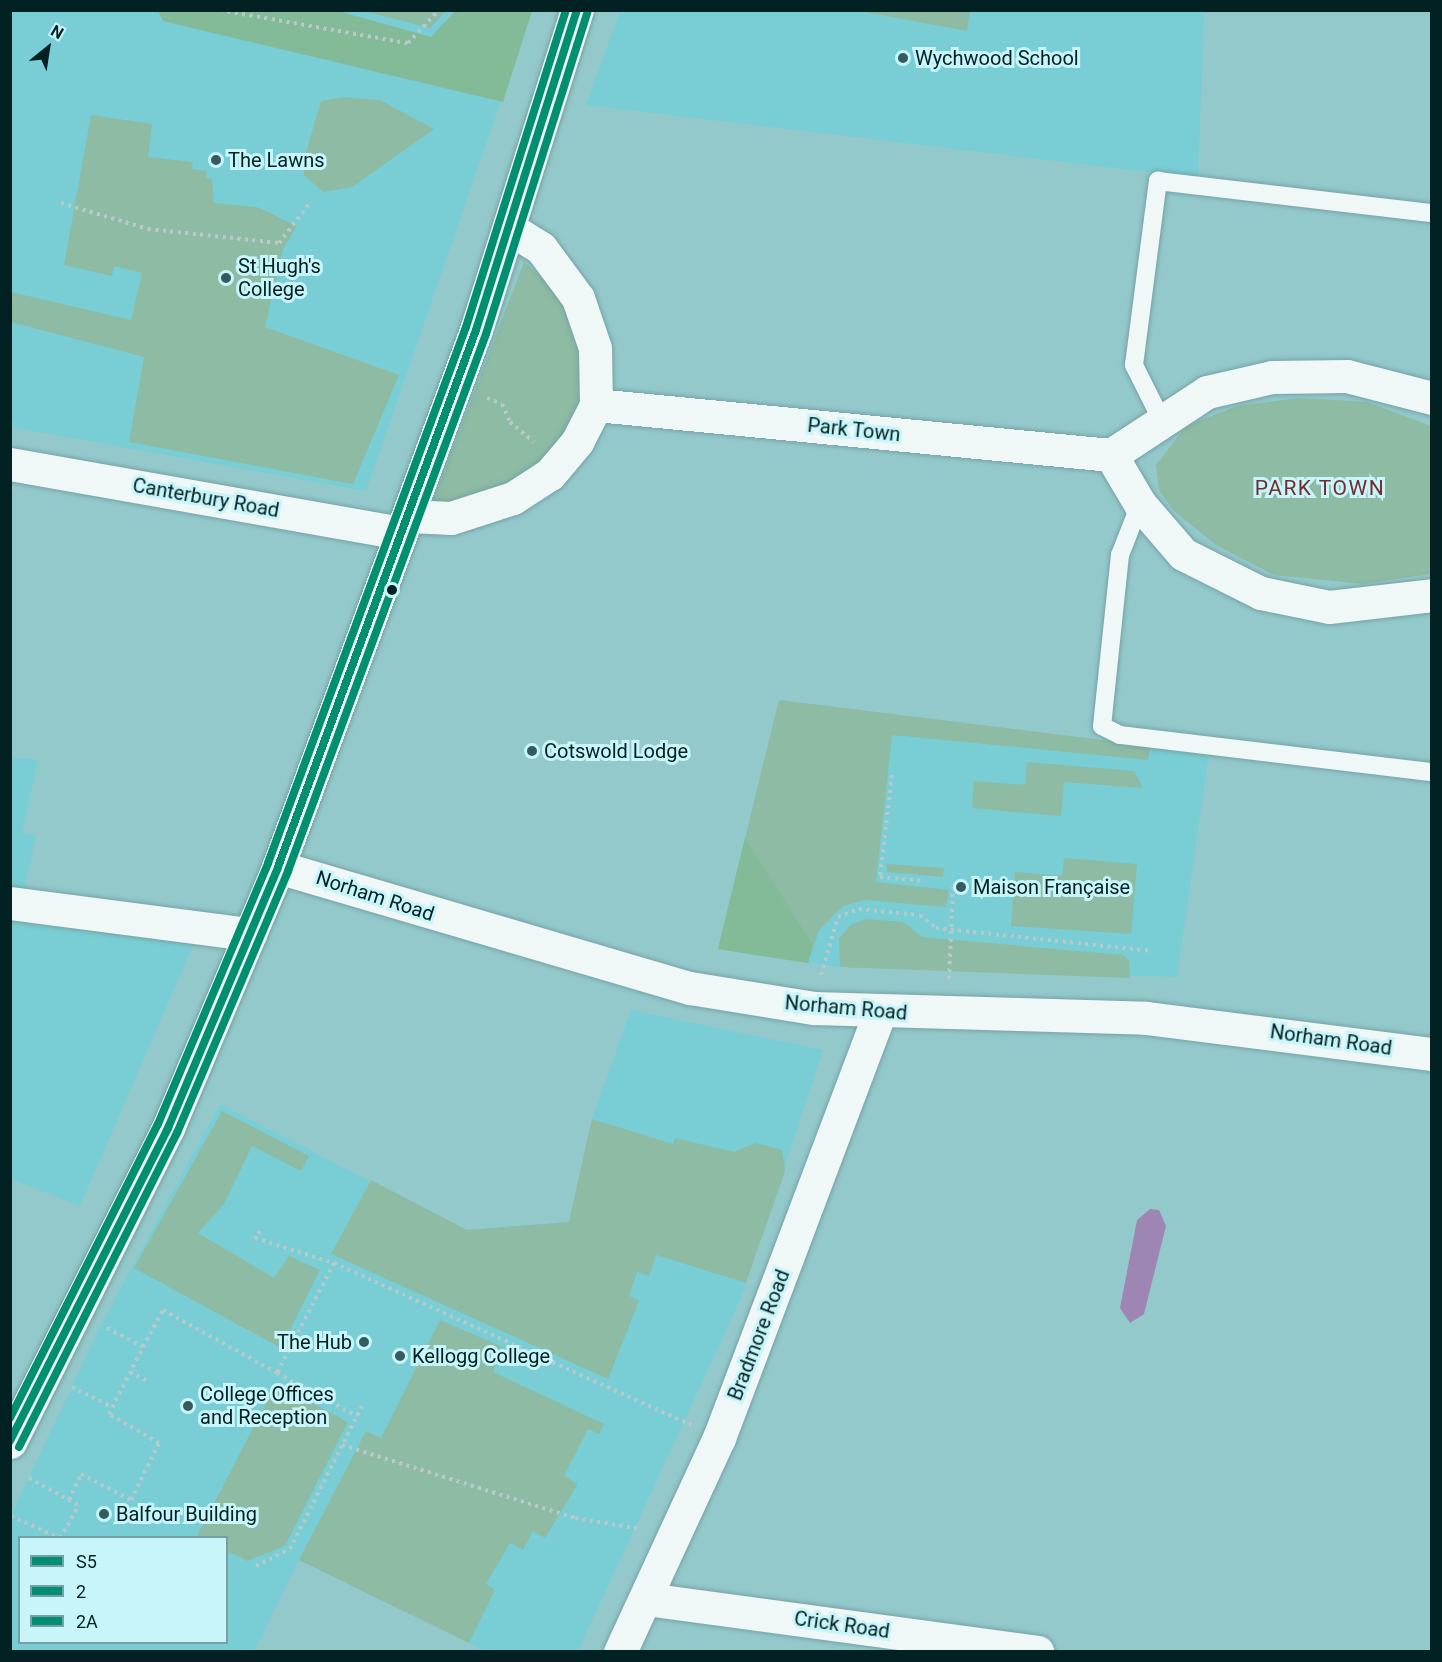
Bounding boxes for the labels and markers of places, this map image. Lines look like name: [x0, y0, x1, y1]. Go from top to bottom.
place label: Wychwood School: [915, 46, 1079, 70]
marker: Wychwood School: [896, 51, 910, 65]
place label: The Lawns: [228, 148, 325, 172]
marker: The Lawns: [209, 153, 223, 167]
place label: St Hugh's College: [238, 254, 321, 301]
marker: St Hugh's College: [219, 271, 233, 285]
unlabelled marker: [386, 584, 398, 596]
place label: Cotswold Lodge: [544, 739, 688, 763]
marker: Cotswold Lodge: [525, 744, 539, 758]
place label: Maison Française: [973, 875, 1130, 899]
marker: Maison Française: [954, 880, 968, 894]
place label: The Hub: [277, 1330, 352, 1354]
marker: The Hub: [357, 1335, 371, 1349]
place label: Kellogg College: [412, 1344, 550, 1368]
marker: Kellogg College: [393, 1349, 407, 1363]
place label: College Offices and Reception: [200, 1382, 334, 1429]
marker: College Offices and Reception: [181, 1399, 195, 1413]
place label: Balfour Building: [116, 1502, 257, 1526]
marker: Balfour Building: [97, 1507, 111, 1521]

